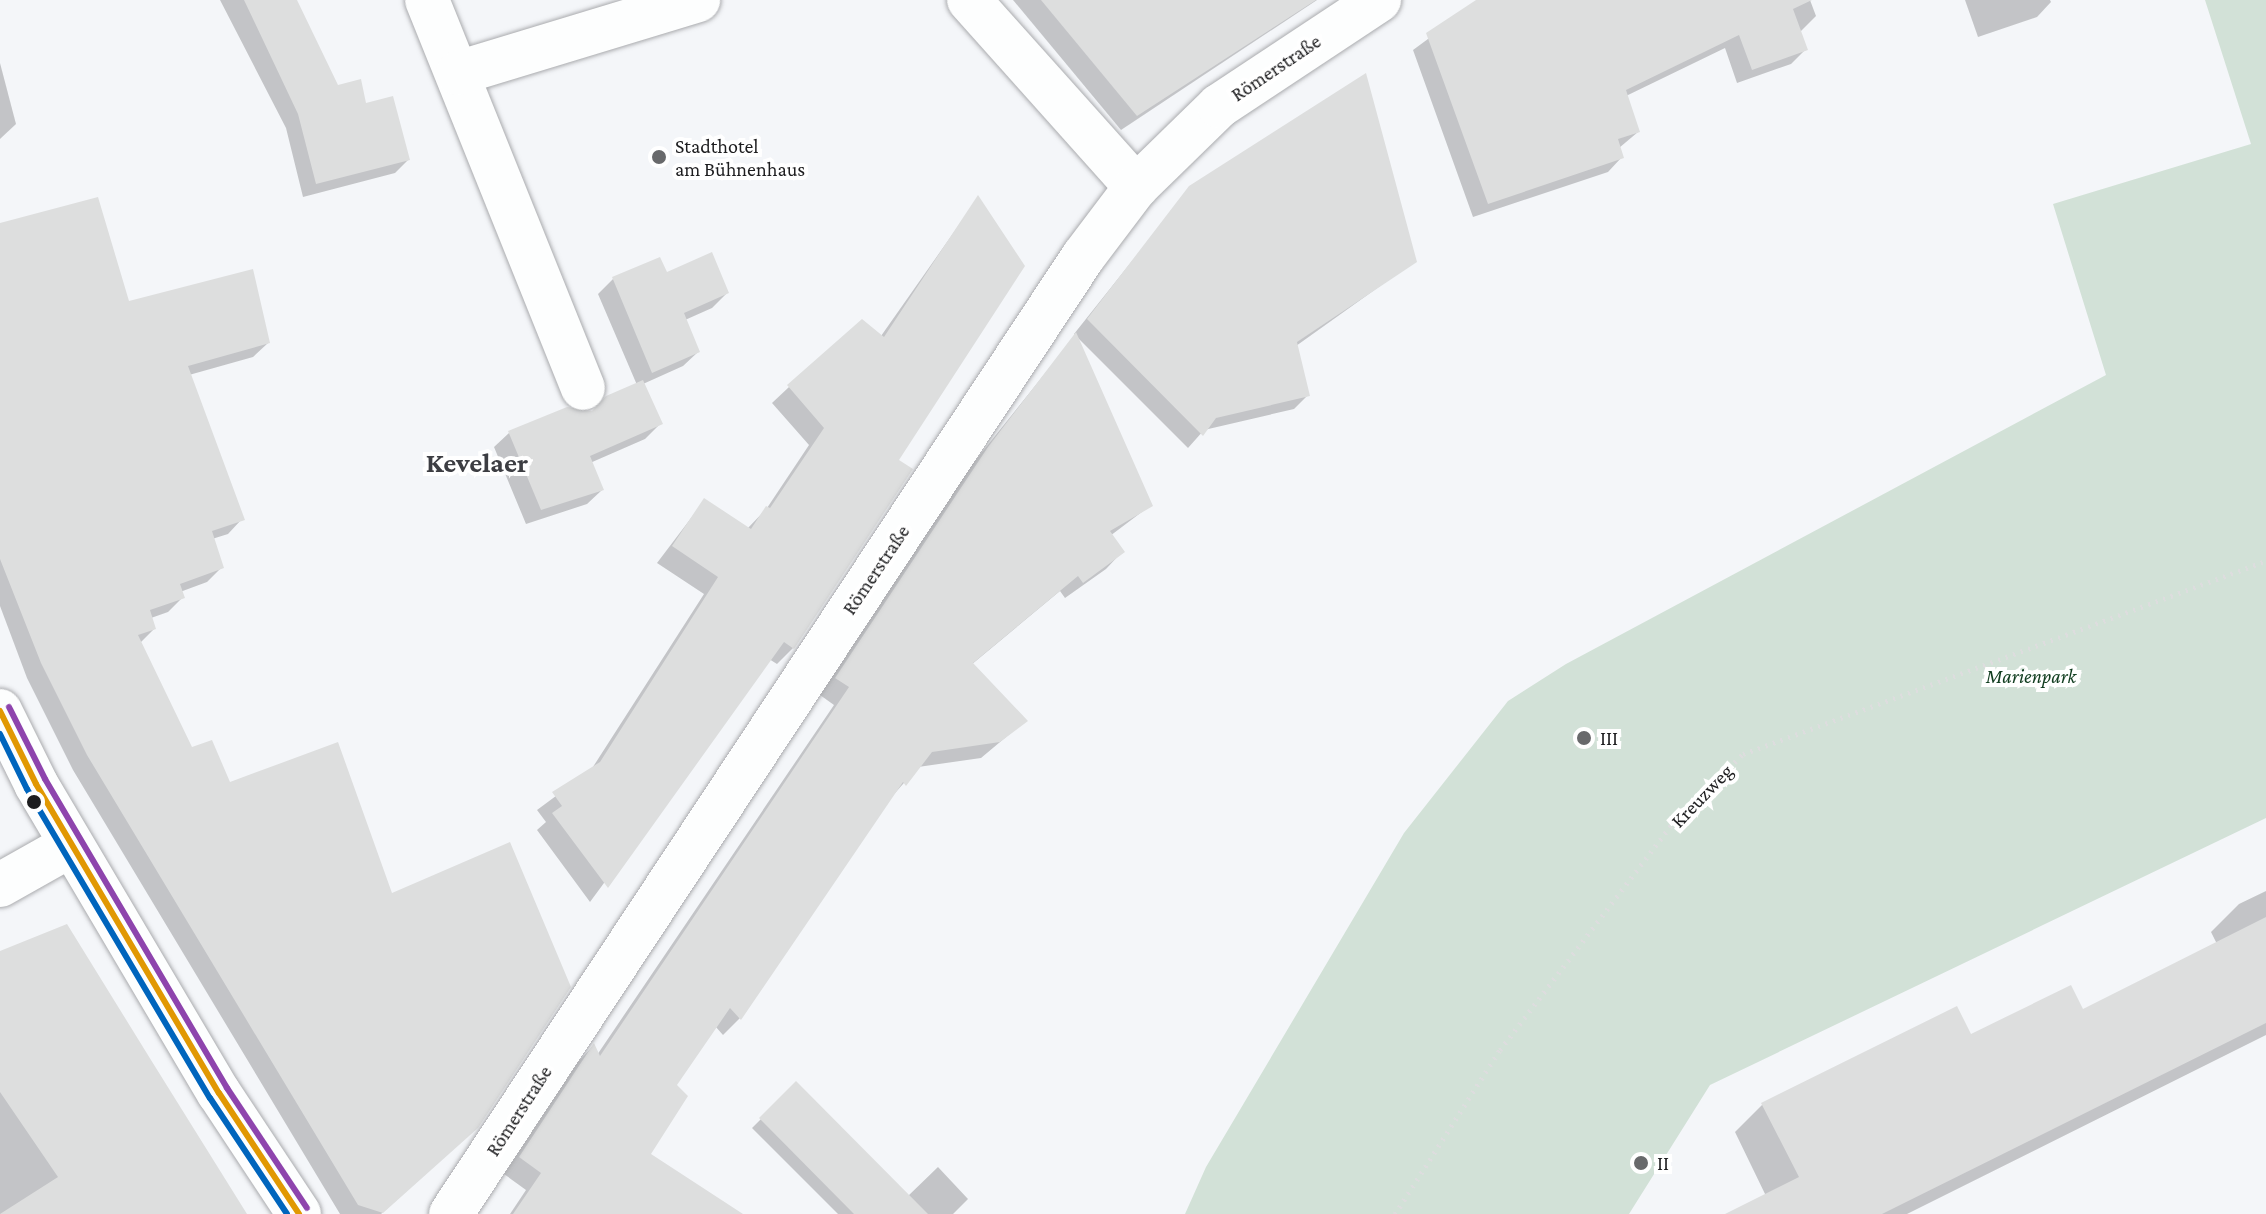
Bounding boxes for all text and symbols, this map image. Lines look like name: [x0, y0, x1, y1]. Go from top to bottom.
street label: Römerstraße: [1227, 29, 1325, 107]
place label: Stadthotel am Bühnenhaus: [675, 134, 805, 181]
marker: Stadthotel am Bühnenhaus: [650, 148, 668, 166]
district label: Kevelaer: [426, 446, 528, 480]
street label: Römerstraße: [837, 521, 915, 619]
park label: Marienpark: [1986, 664, 2076, 688]
place label: III: [1600, 726, 1618, 750]
marker: III: [1575, 729, 1593, 747]
street label: Kreuzweg: [1666, 759, 1738, 833]
unlabelled marker: [26, 794, 42, 810]
street label: Römerstraße: [481, 1061, 557, 1161]
place label: II: [1657, 1151, 1669, 1175]
marker: II: [1632, 1154, 1650, 1172]

